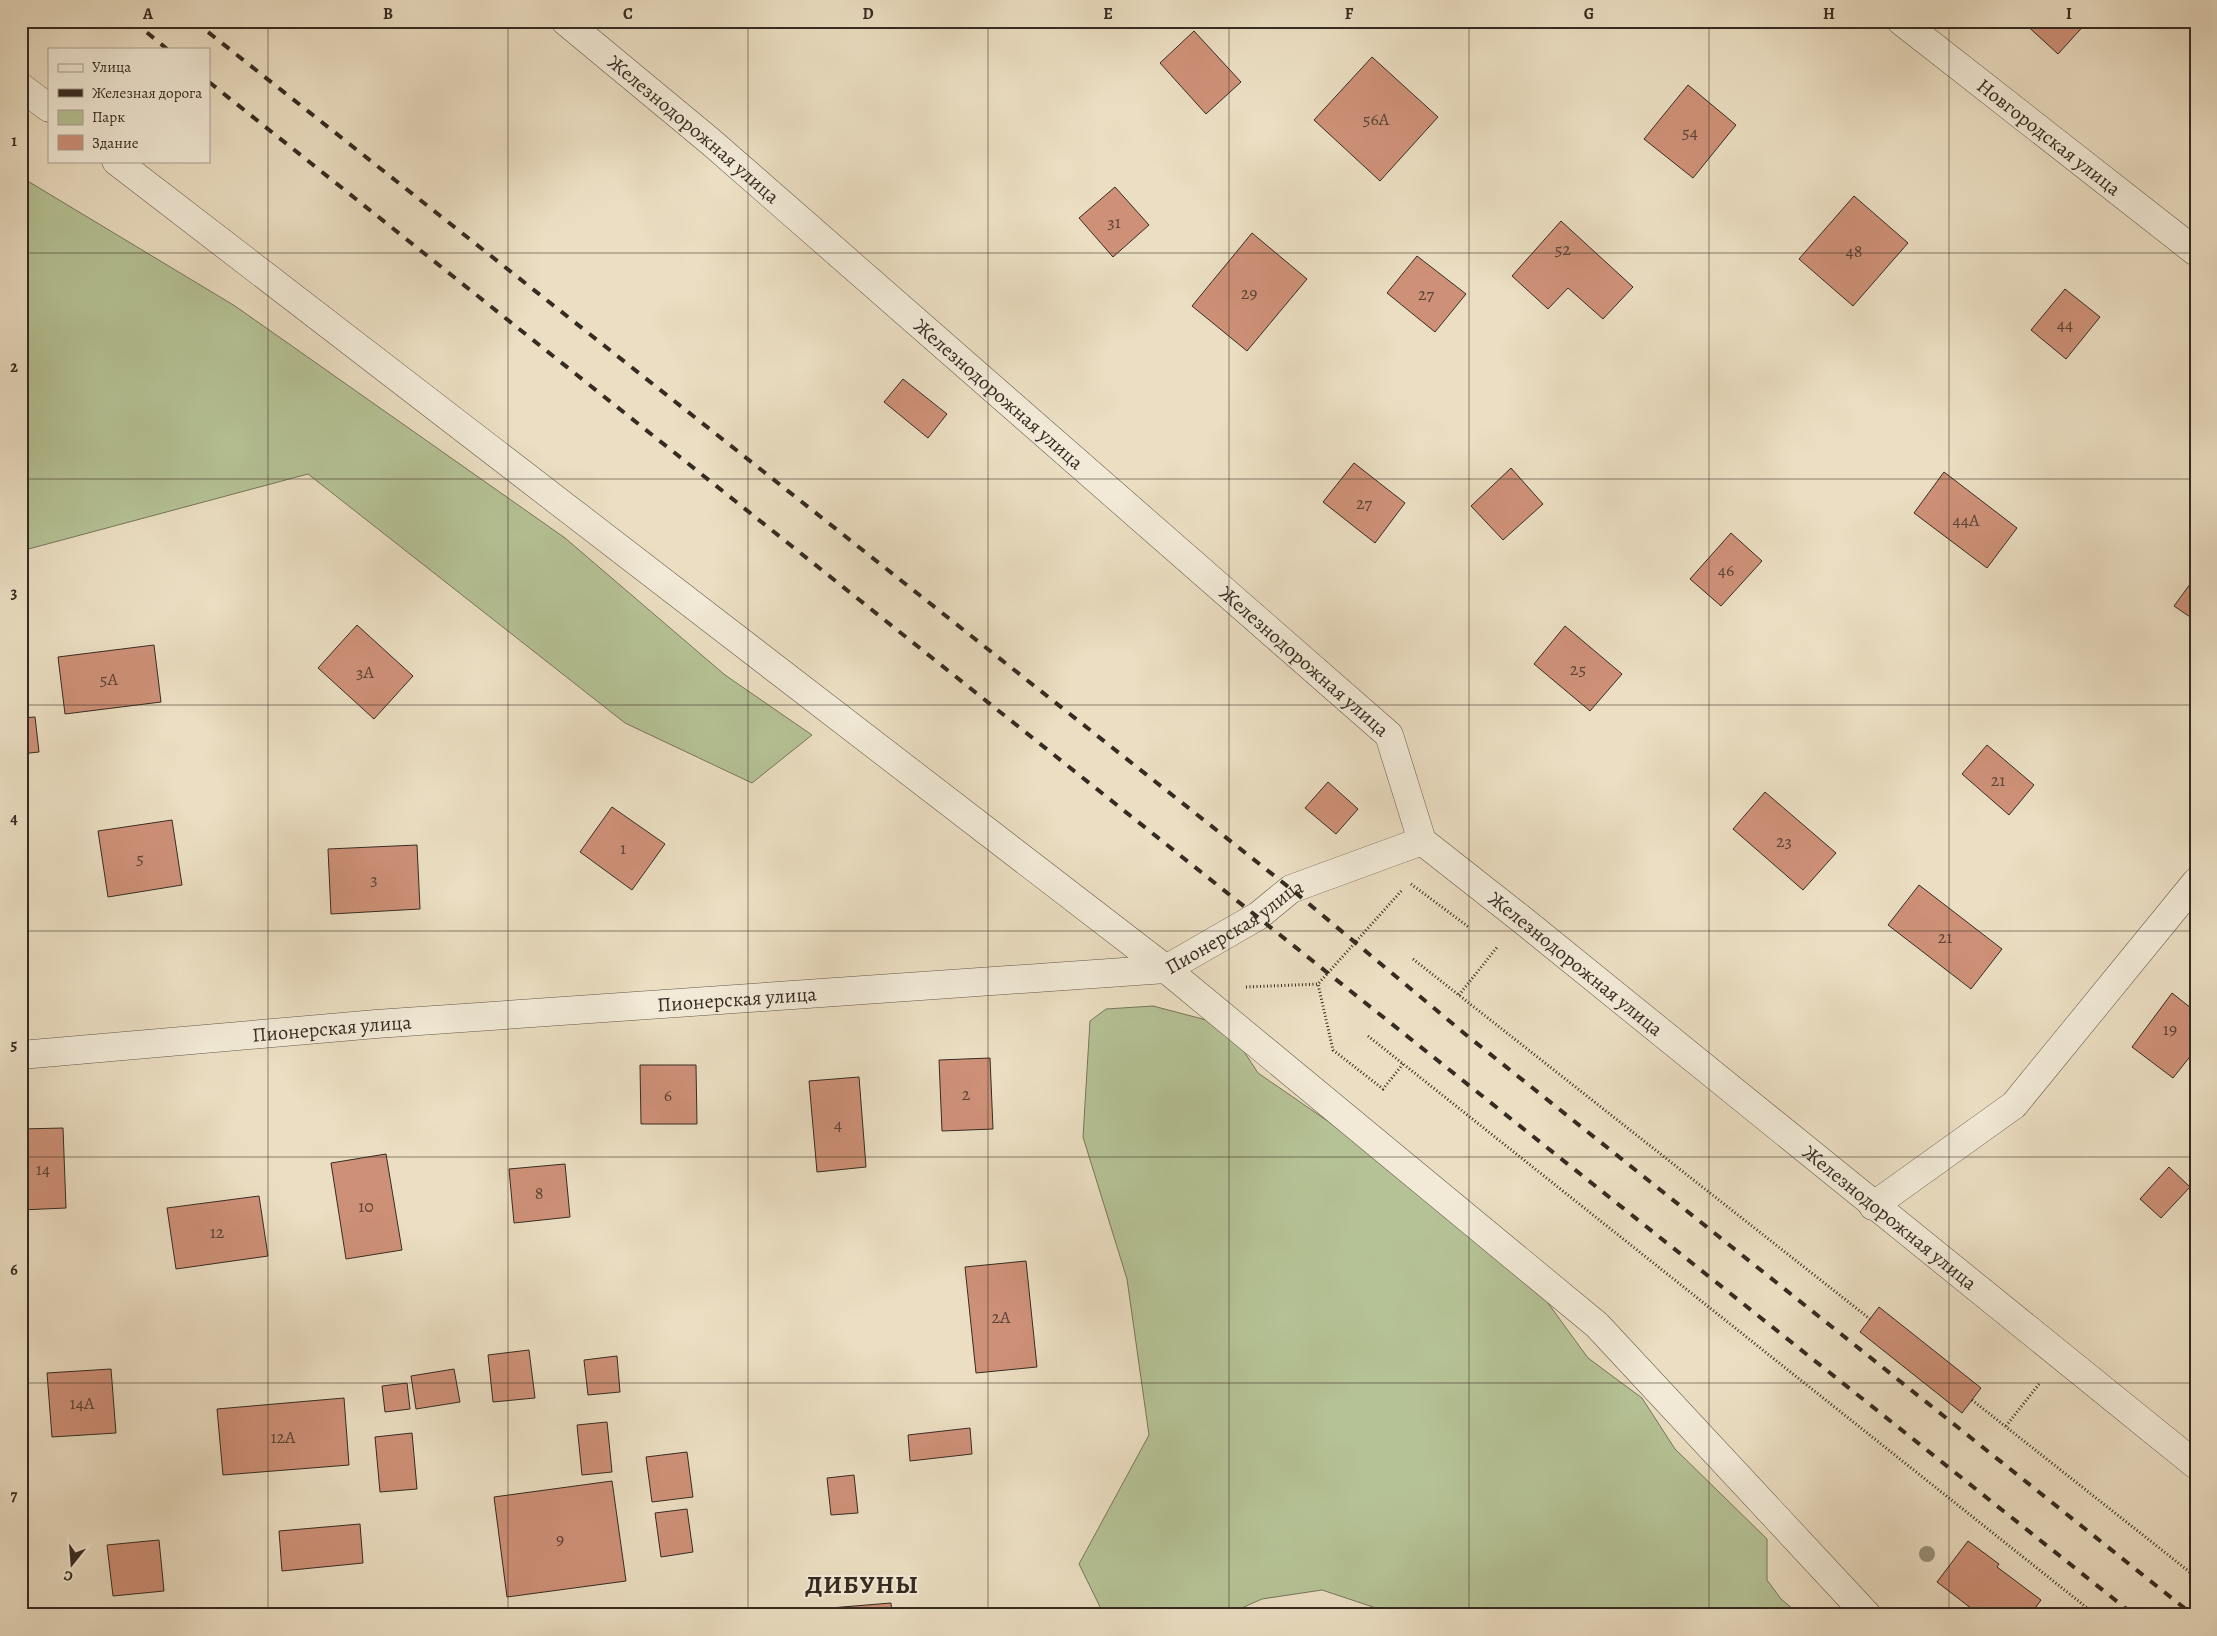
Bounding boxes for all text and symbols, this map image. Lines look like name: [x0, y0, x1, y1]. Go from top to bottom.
text: A: [142, 3, 154, 25]
text: B: [383, 3, 393, 25]
text: C: [623, 3, 633, 25]
text: D: [862, 3, 874, 25]
text: E: [1103, 3, 1113, 25]
text: F: [1345, 3, 1354, 25]
text: G: [1584, 3, 1594, 25]
text: H: [1823, 3, 1835, 25]
text: I: [2066, 3, 2072, 25]
legend: [48, 48, 210, 162]
street label: Железнодорожная улица: [602, 49, 786, 210]
text: Улица: [92, 57, 131, 77]
street label: Новгородская улица: [1971, 72, 2127, 202]
text: Железная дорога: [92, 83, 202, 103]
text: Парк: [92, 107, 125, 127]
house number: 56А: [1363, 107, 1390, 131]
house number: 54: [1682, 120, 1698, 144]
text: 1: [11, 130, 17, 152]
text: Здание: [92, 133, 139, 153]
house number: 31: [1107, 210, 1121, 234]
house number: 52: [1555, 237, 1572, 261]
house number: 48: [1846, 239, 1862, 263]
house number: 29: [1241, 281, 1257, 305]
house number: 27: [1418, 282, 1434, 306]
street label: Железнодорожная улица: [908, 312, 1090, 476]
house number: 44: [2057, 312, 2073, 336]
text: 2: [10, 356, 18, 378]
house number: 27: [1356, 491, 1372, 515]
house number: 44А: [1953, 508, 1980, 532]
house number: 46: [1718, 558, 1734, 582]
street label: Железнодорожная улица: [1214, 579, 1396, 743]
text: 3: [11, 582, 18, 604]
house number: 25: [1570, 657, 1586, 681]
house number: 3А: [356, 660, 374, 684]
house number: 5А: [100, 667, 119, 691]
house number: 21: [1991, 768, 2005, 792]
text: 4: [10, 808, 18, 830]
house number: 23: [1776, 829, 1792, 853]
house number: 1: [620, 836, 626, 860]
house number: 5: [136, 846, 144, 870]
house number: 3: [370, 867, 378, 891]
street label: Пионерская улица: [1160, 872, 1307, 980]
street label: Железнодорожная улица: [1483, 885, 1669, 1043]
house number: 21: [1938, 925, 1952, 949]
street label: Пионерская улица: [656, 980, 818, 1018]
street label: Пионерская улица: [251, 1008, 413, 1048]
house number: 19: [2163, 1017, 2177, 1041]
text: 5: [11, 1034, 18, 1056]
house number: 2: [962, 1082, 971, 1106]
house number: 6: [664, 1083, 672, 1107]
house number: 4: [834, 1112, 842, 1136]
street label: Железнодорожная улица: [1797, 1139, 1984, 1297]
house number: 14: [36, 1157, 50, 1181]
house number: 8: [535, 1181, 543, 1205]
house number: 10: [358, 1194, 374, 1218]
house number: 12: [210, 1220, 225, 1244]
text: 6: [10, 1259, 18, 1281]
house number: 2А: [991, 1305, 1011, 1329]
house number: 14А: [70, 1391, 95, 1415]
house number: 12А: [270, 1425, 296, 1449]
text: 7: [11, 1485, 18, 1507]
house number: 9: [556, 1527, 564, 1551]
north arrow: [48, 1538, 98, 1588]
text: С: [61, 1565, 75, 1586]
district label: ДИБУНЫ: [805, 1568, 919, 1602]

